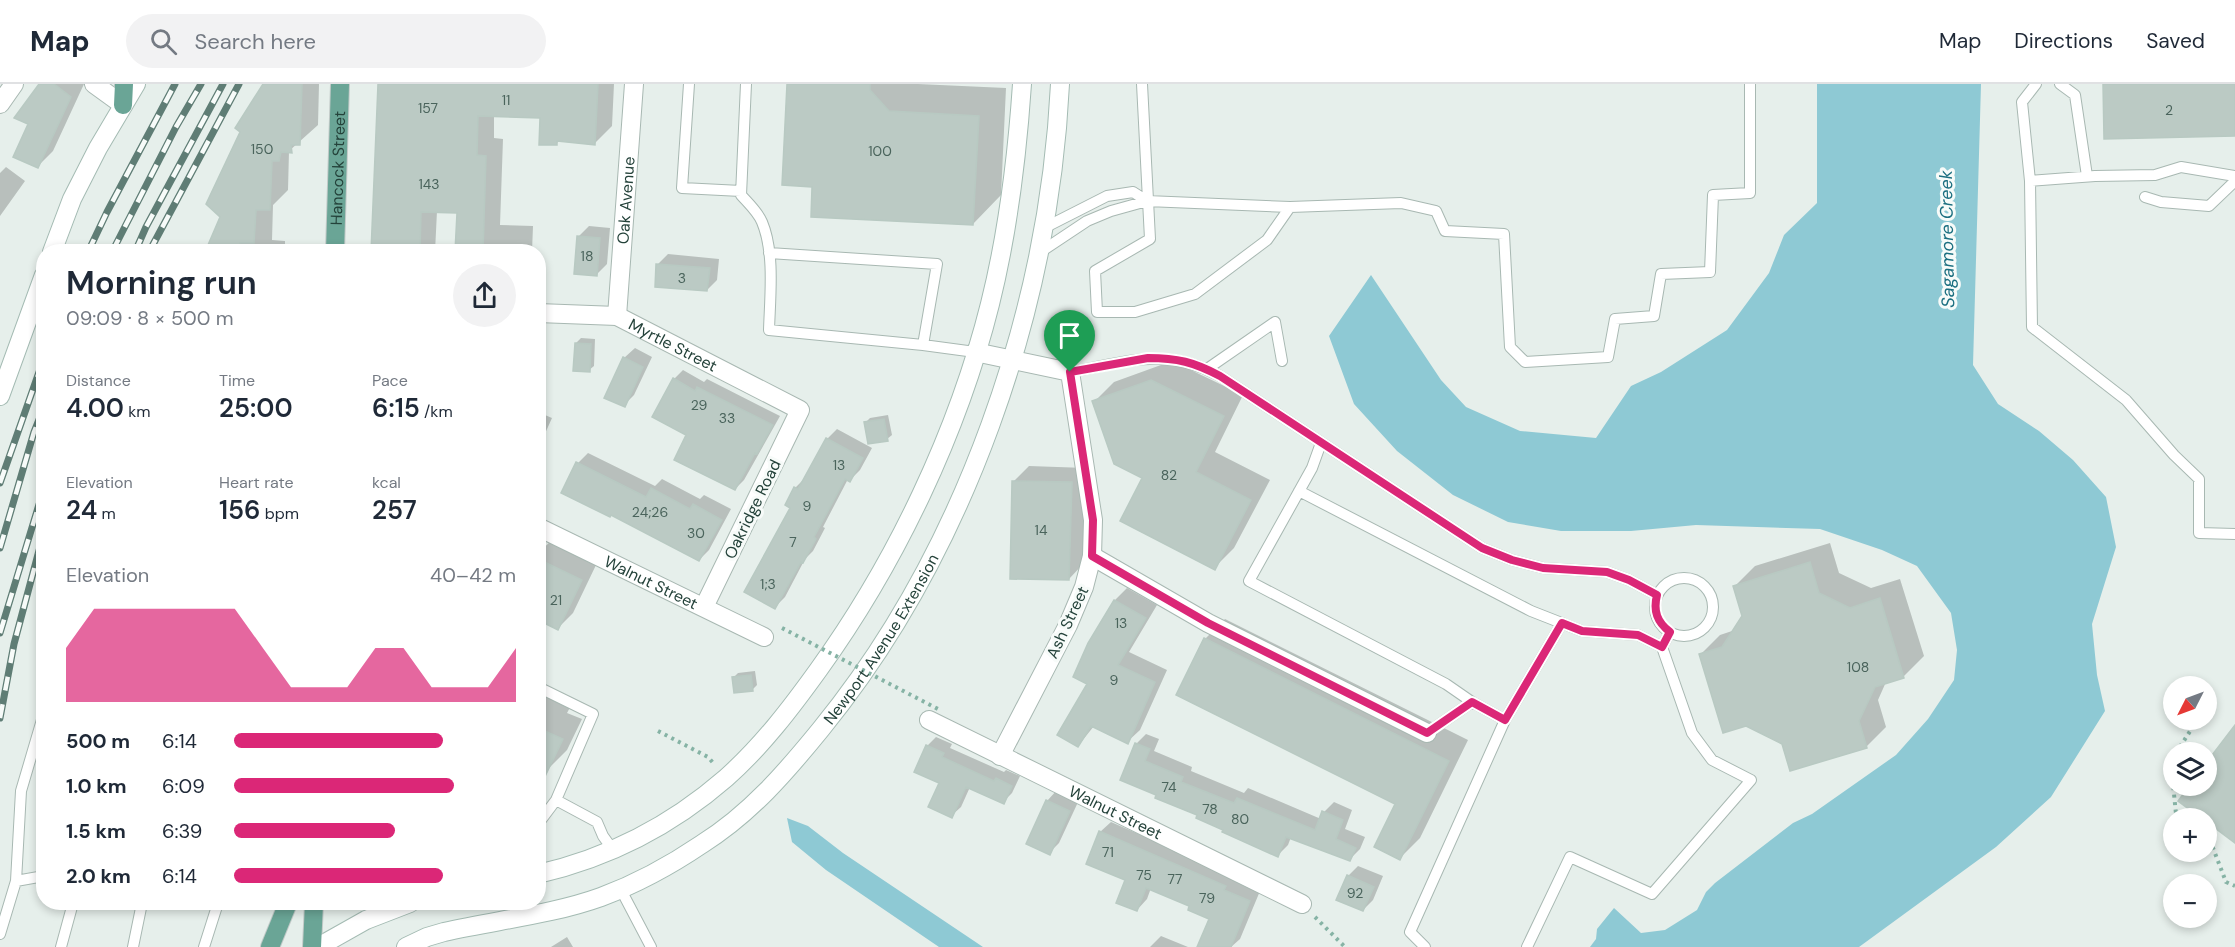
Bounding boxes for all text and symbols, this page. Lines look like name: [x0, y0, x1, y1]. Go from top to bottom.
search box: [126, 14, 546, 68]
text: Map: [30, 23, 90, 60]
icon: search: [147, 25, 180, 58]
text: Search here: [195, 27, 316, 56]
text: Map: [1939, 27, 1981, 55]
text: Directions: [2014, 27, 2113, 55]
text: Saved: [2146, 27, 2205, 55]
house number: 11: [502, 91, 510, 109]
house number: 157: [418, 99, 438, 117]
house number: 2: [2165, 101, 2173, 119]
street label: Hancock Street: [326, 111, 350, 226]
house number: 150: [251, 140, 273, 158]
house number: 100: [868, 142, 892, 160]
street label: Oak Avenue: [612, 156, 640, 245]
water label: Sagamore Creek: [1934, 169, 1960, 308]
house number: 143: [418, 175, 440, 193]
house number: 18: [581, 247, 593, 265]
text: Morning run: [66, 261, 257, 304]
button: share: [453, 264, 516, 327]
house number: 3: [678, 269, 686, 287]
text: 09:09 · 8 × 500 m: [66, 305, 234, 331]
pin: [1044, 310, 1095, 372]
street label: Myrtle Street: [625, 314, 721, 377]
icon: arrive: [1053, 319, 1086, 352]
text: Distance: [66, 370, 131, 391]
text: Time: [219, 370, 255, 391]
text: Pace: [372, 370, 408, 391]
text: 4.00: [66, 391, 124, 425]
text: 25:00: [219, 391, 293, 425]
text: 6:15: [372, 391, 420, 425]
house number: 29: [691, 396, 708, 414]
text: km: [124, 401, 151, 422]
text: /km: [420, 401, 453, 422]
house number: 33: [719, 409, 735, 427]
street label: Oakridge Road: [719, 456, 786, 562]
house number: 13: [833, 456, 845, 474]
house number: 82: [1161, 466, 1177, 484]
text: Elevation: [66, 472, 133, 493]
text: Heart rate: [219, 472, 294, 493]
text: kcal: [372, 472, 401, 493]
text: 24: [66, 493, 97, 527]
text: 156: [219, 493, 261, 527]
text: 257: [372, 493, 417, 527]
house number: 9: [803, 497, 812, 515]
text: m: [97, 503, 116, 524]
text: bpm: [261, 503, 299, 524]
house number: 24;26: [632, 503, 668, 521]
house number: 14: [1035, 521, 1048, 539]
house number: 30: [687, 524, 705, 542]
house number: 7: [789, 533, 797, 551]
street label: Newport Avenue Extension: [819, 550, 944, 729]
street label: Walnut Street: [601, 551, 701, 614]
text: Elevation: [66, 562, 149, 588]
text: 40–42 m: [430, 562, 516, 588]
house number: 1;3: [760, 575, 776, 593]
street label: Ash Street: [1042, 583, 1093, 662]
house number: 21: [550, 591, 562, 609]
house number: 13: [1115, 614, 1127, 632]
house number: 108: [1847, 658, 1869, 676]
house number: 9: [1110, 671, 1119, 689]
north arrow: [2163, 676, 2217, 730]
map controls: [2163, 676, 2217, 928]
text: 500 m: [66, 728, 130, 754]
text: 6:14: [162, 728, 197, 754]
button: layers: [2163, 742, 2217, 796]
text: 1.0 km: [66, 773, 127, 799]
text: 6:09: [162, 773, 205, 799]
house number: 74: [1161, 778, 1177, 796]
street label: Walnut Street: [1065, 781, 1165, 844]
house number: 78: [1202, 800, 1218, 818]
button: +: [2163, 808, 2217, 862]
house number: 80: [1231, 810, 1249, 828]
text: 1.5 km: [66, 818, 126, 844]
text: 6:39: [162, 818, 202, 844]
house number: 71: [1102, 843, 1114, 861]
text: 2.0 km: [66, 863, 131, 889]
text: 6:14: [162, 863, 197, 889]
house number: 75: [1136, 866, 1152, 884]
house number: 77: [1168, 870, 1182, 888]
button: −: [2163, 874, 2217, 928]
house number: 92: [1347, 884, 1363, 902]
house number: 79: [1199, 889, 1215, 907]

